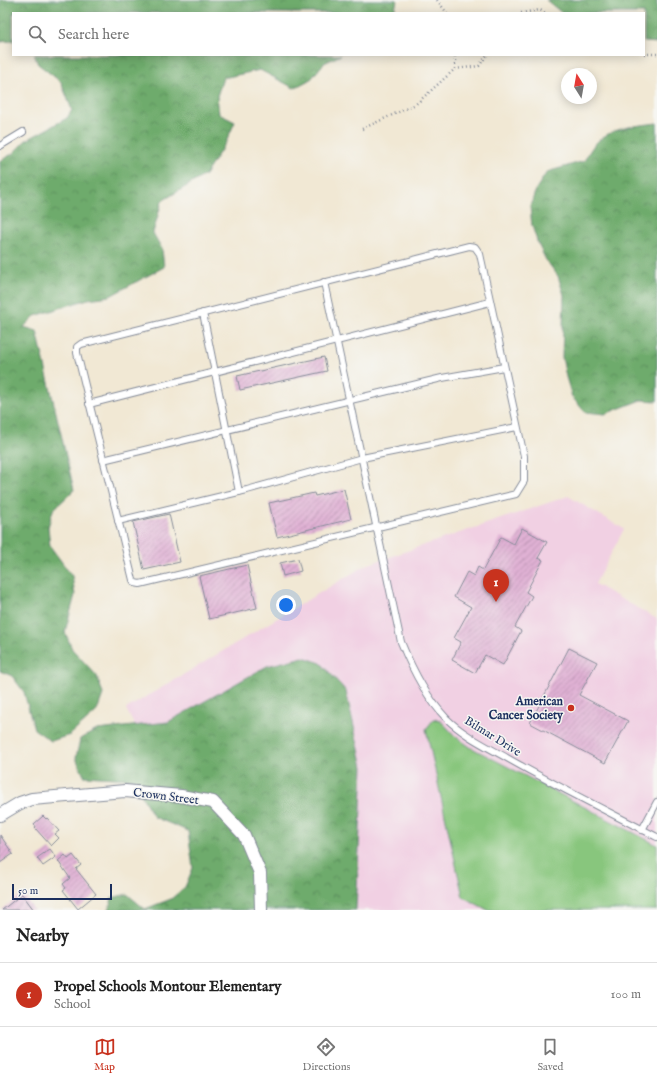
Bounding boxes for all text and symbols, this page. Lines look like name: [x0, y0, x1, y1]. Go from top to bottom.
search box: [12, 12, 645, 56]
icon: search: [26, 23, 48, 45]
text: Search here: [58, 25, 129, 44]
north arrow: [561, 68, 597, 104]
pin: 1: [483, 569, 509, 602]
your location: [276, 595, 296, 615]
place label: American Cancer Society: [489, 694, 564, 724]
marker: American Cancer Society: [566, 703, 576, 713]
street label: Bilmar Drive: [462, 713, 524, 760]
street label: Crown Street: [132, 785, 200, 808]
scale bar: [12, 882, 112, 901]
text: 50 m: [18, 884, 38, 898]
text: Nearby: [16, 926, 69, 947]
text: Propel Schools Montour Elementary: [54, 977, 281, 996]
text: 1: [27, 986, 31, 1003]
text: 100 m: [611, 986, 641, 1003]
text: School: [54, 996, 91, 1013]
tab: Map: [94, 1036, 116, 1074]
tab: Directions: [303, 1036, 350, 1074]
tab: Saved: [537, 1036, 563, 1074]

